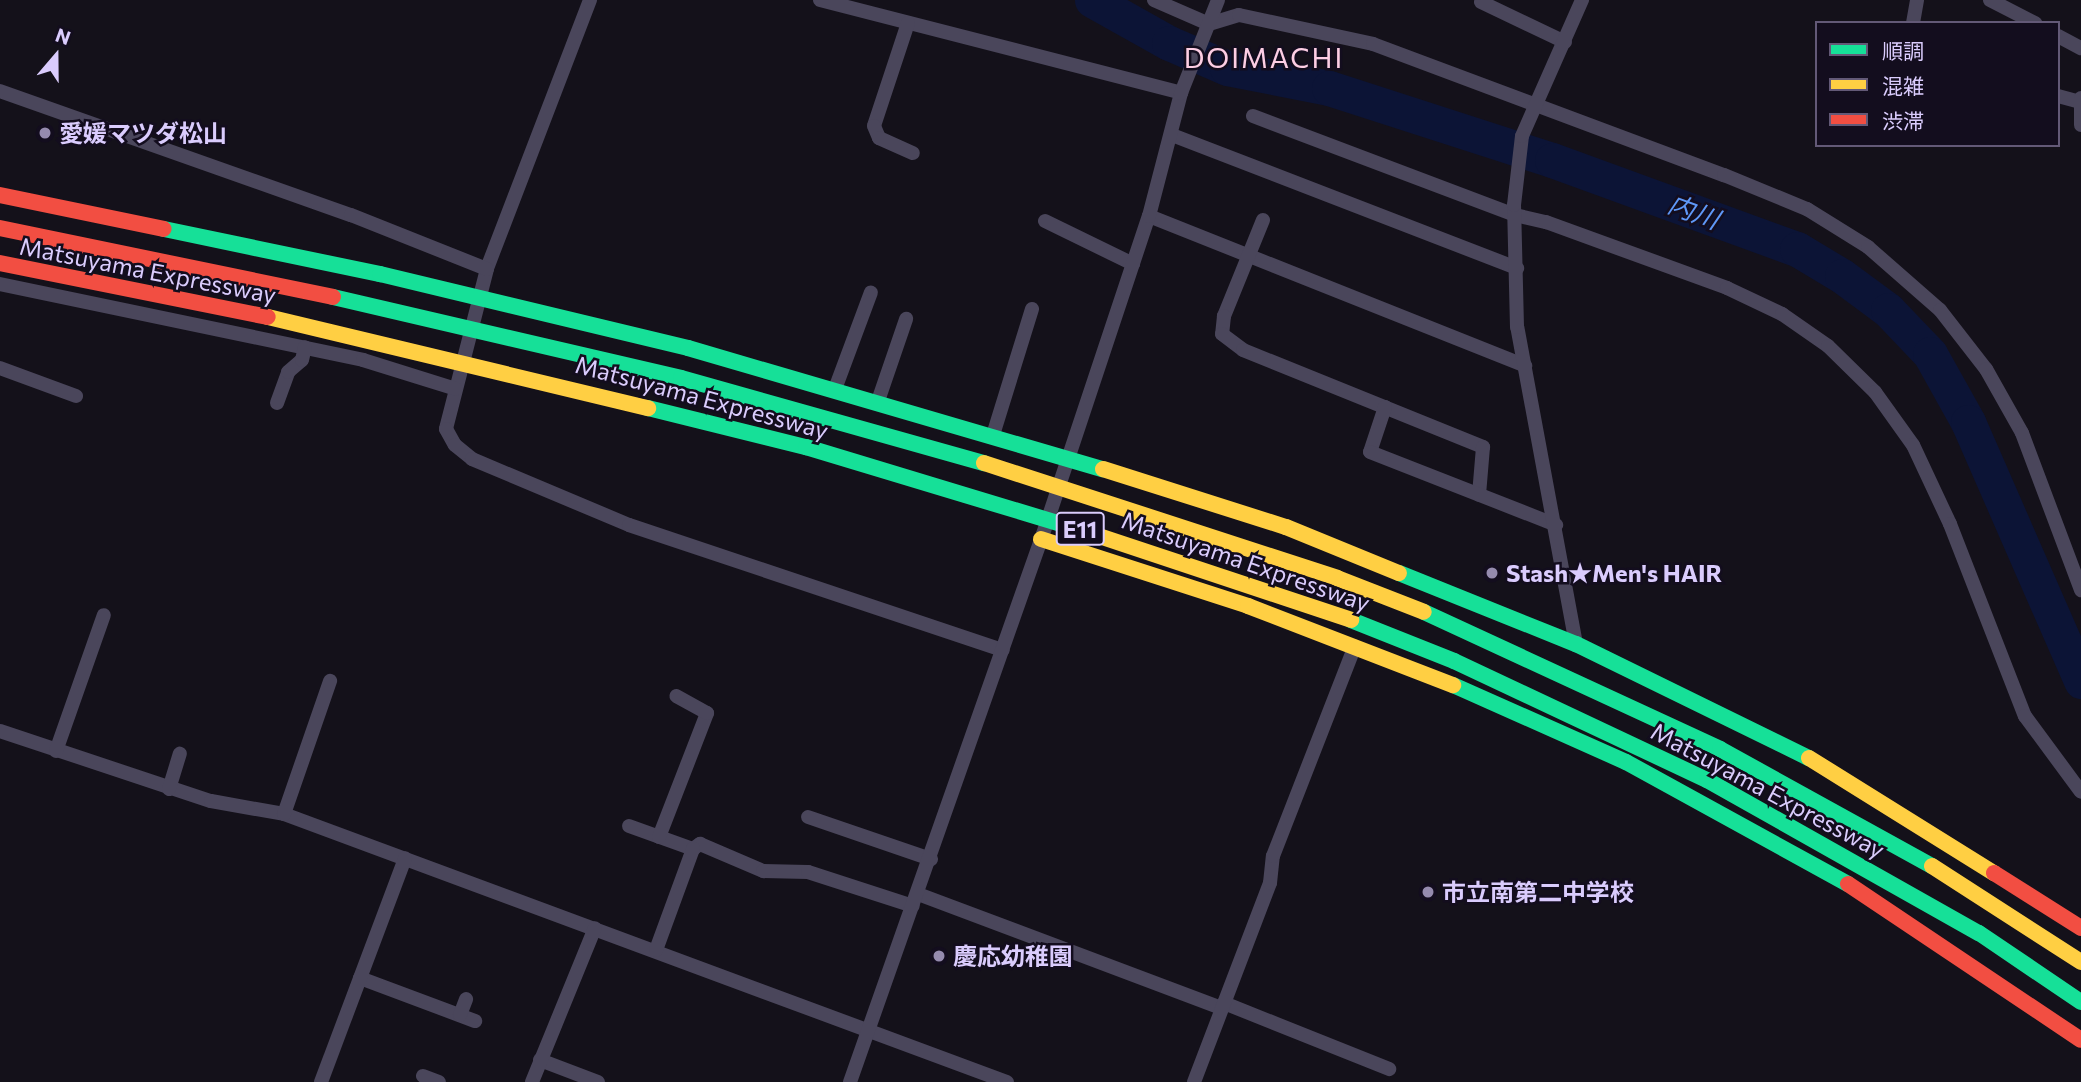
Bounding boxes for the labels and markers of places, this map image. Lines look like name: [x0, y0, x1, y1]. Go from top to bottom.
place label: 愛媛マツダ松山: [59, 119, 227, 147]
marker: 愛媛マツダ松山: [37, 125, 53, 141]
place label: Stash★Men's HAIR: [1506, 559, 1722, 587]
marker: Stash★Men's HAIR: [1484, 565, 1500, 581]
place label: 市立南第二中学校: [1442, 878, 1634, 906]
marker: 市立南第二中学校: [1420, 884, 1436, 900]
place label: 慶応幼稚園: [953, 942, 1073, 970]
marker: 慶応幼稚園: [931, 948, 947, 964]

